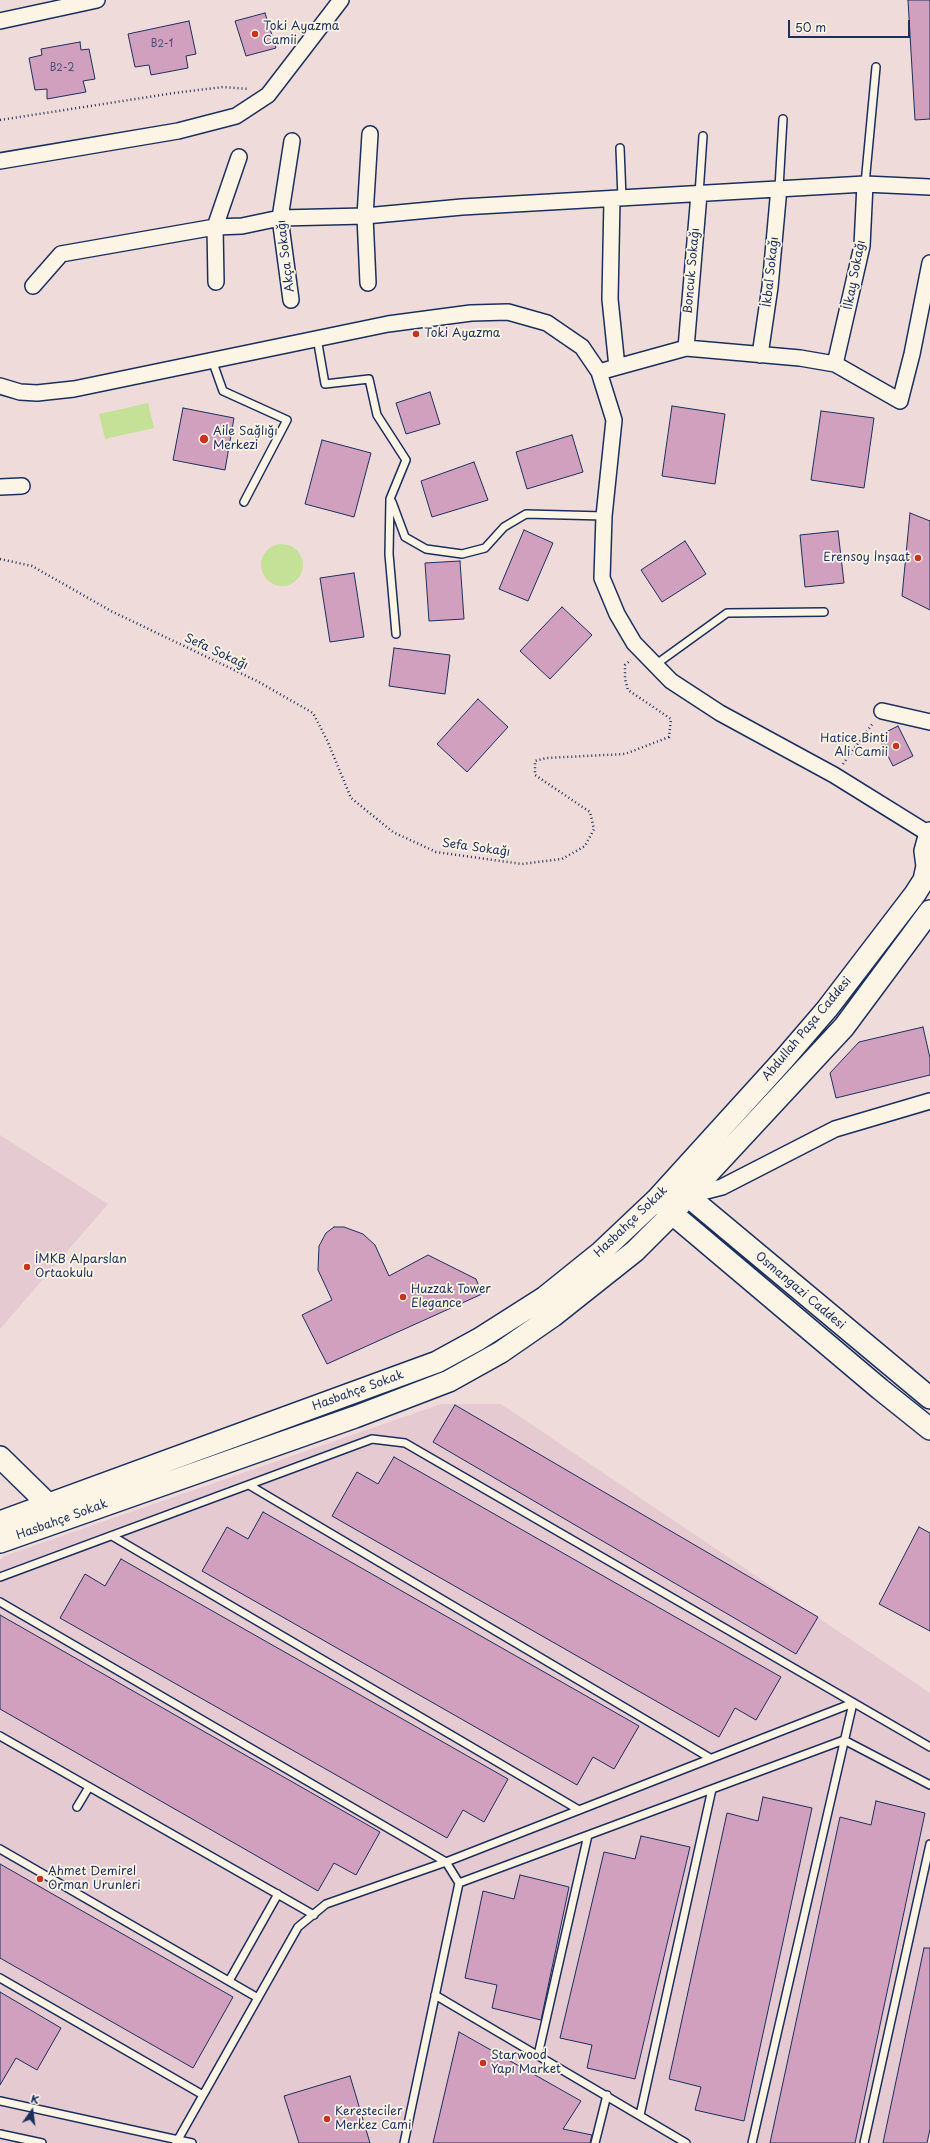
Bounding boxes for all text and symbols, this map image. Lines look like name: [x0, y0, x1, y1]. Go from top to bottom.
scale bar: [790, 12, 912, 38]
text: 50 m: [795, 18, 826, 36]
place label: Toki Ayazma Camii: [263, 20, 339, 48]
marker: Toki Ayazma Camii: [250, 29, 260, 39]
house number: B2-1: [151, 38, 173, 50]
house number: B2-2: [50, 62, 74, 74]
street label: Akça Sokağı: [274, 219, 298, 293]
street label: Boncuk Sokağı: [681, 227, 703, 315]
street label: İkbal Sokağı: [760, 236, 782, 308]
street label: İlkay Sokağı: [841, 239, 869, 311]
place label: Toki Ayazma: [424, 327, 500, 341]
marker: Toki Ayazma: [411, 329, 421, 339]
place label: Aile Sağlığı Merkezi: [213, 425, 278, 453]
marker: Aile Sağlığı Merkezi: [198, 433, 210, 445]
place label: Erensoy İnşaat: [823, 551, 910, 565]
marker: Erensoy İnşaat: [913, 553, 923, 563]
street label: Sefa Sokağı: [182, 631, 250, 673]
place label: Hatice Binti Ali Camii: [820, 732, 888, 760]
marker: Hatice Binti Ali Camii: [891, 741, 901, 751]
street label: Sefa Sokağı: [441, 836, 511, 860]
street label: Abdullah Paşa Caddesi: [759, 974, 855, 1084]
street label: Hasbahçe Sokak: [591, 1183, 671, 1261]
street label: Osmangazi Caddesi: [752, 1249, 848, 1333]
place label: İMKB Alparslan Ortaokulu: [35, 1253, 127, 1281]
marker: İMKB Alparslan Ortaokulu: [22, 1262, 32, 1272]
place label: Huzzak Tower Elegance: [411, 1283, 491, 1311]
marker: Huzzak Tower Elegance: [398, 1292, 408, 1302]
street label: Hasbahçe Sokak: [310, 1368, 406, 1414]
street label: Hasbahçe Sokak: [14, 1497, 110, 1543]
place label: Ahmet Demirel Orman Urunleri: [48, 1865, 140, 1893]
marker: Ahmet Demirel Orman Urunleri: [35, 1874, 45, 1884]
place label: Starwood Yapı Market: [491, 2049, 561, 2077]
marker: Starwood Yapı Market: [478, 2058, 488, 2068]
text: K: [29, 2090, 41, 2108]
north arrow: [12, 2091, 52, 2131]
place label: Keresteciler Merkez Cami: [335, 2105, 411, 2133]
marker: Keresteciler Merkez Cami: [322, 2114, 332, 2124]

